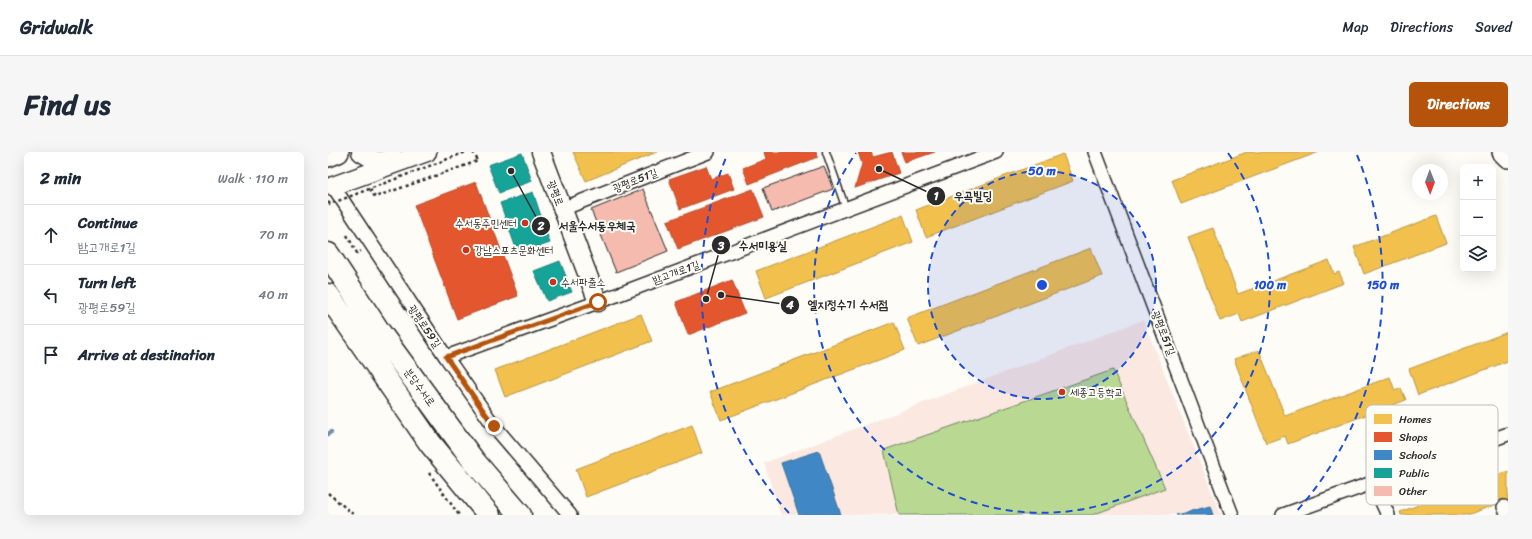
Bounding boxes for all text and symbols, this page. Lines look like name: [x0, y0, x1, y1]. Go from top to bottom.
text: Gridwalk: [20, 11, 93, 44]
text: Map: [1342, 15, 1368, 40]
text: Directions: [1390, 15, 1453, 40]
text: Saved: [1475, 15, 1512, 40]
text: Find us: [24, 80, 111, 129]
button: Directions: [1409, 82, 1508, 127]
text: 50 m: [1028, 160, 1056, 182]
text: 2 min: [40, 163, 81, 193]
street label: 광평로51길: [610, 163, 661, 198]
north arrow: [1412, 164, 1448, 200]
map controls: [1460, 164, 1496, 272]
button: +: [1460, 164, 1496, 200]
text: Walk · 110 m: [218, 167, 288, 190]
street label: 광평로: [542, 177, 569, 209]
callout: 우곡빌딩: [926, 184, 1001, 208]
text: 1: [933, 185, 939, 207]
text: 우곡빌딩: [954, 185, 992, 207]
button: −: [1460, 200, 1496, 236]
text: Continue: [78, 210, 138, 236]
place label: 수서동주민센터: [455, 214, 517, 233]
callout: 서울수서동우체국: [531, 214, 644, 238]
text: 2: [537, 215, 545, 237]
text: 서울수서동우체국: [558, 215, 636, 237]
marker: 수서동주민센터: [520, 218, 530, 228]
text: 70 m: [259, 223, 288, 246]
icon: ahead: [40, 224, 62, 246]
callout: 수서미용실: [711, 233, 796, 257]
text: 3: [717, 235, 725, 257]
text: 수서미용실: [739, 235, 787, 257]
text: 밤고개로1길: [78, 236, 136, 259]
button: layers: [1460, 236, 1496, 272]
place label: 강남스포츠문화센터: [474, 241, 554, 260]
marker: 강남스포츠문화센터: [461, 245, 471, 255]
street label: 밤고개로1길: [650, 255, 703, 290]
text: Turn left: [78, 270, 136, 296]
place label: 수서파출소: [561, 273, 605, 292]
text: 100 m: [1254, 274, 1287, 296]
text: 150 m: [1367, 274, 1400, 296]
marker: 수서파출소: [548, 277, 558, 287]
centre of rings: [1035, 278, 1049, 292]
text: 40 m: [258, 283, 288, 306]
icon: left: [40, 284, 62, 306]
route start: [589, 293, 607, 311]
callout: 엘지정수기 수서점: [780, 293, 897, 317]
text: 4: [785, 294, 794, 316]
text: 엘지정수기 수서점: [808, 294, 889, 316]
text: 광평로59길: [78, 296, 136, 319]
street label: 광평로59길: [403, 301, 446, 352]
street label: 광평로51길: [1146, 308, 1181, 359]
text: Arrive at destination: [78, 342, 215, 368]
icon: arrive: [40, 344, 62, 366]
street label: 분당수서로: [399, 364, 440, 411]
place label: 세종고등학교: [1070, 383, 1123, 402]
marker: 세종고등학교: [1057, 387, 1067, 397]
legend: [1366, 405, 1498, 505]
text: Homes: [1399, 410, 1432, 429]
route end: [485, 417, 503, 435]
text: Shops: [1399, 428, 1428, 447]
text: Schools: [1399, 446, 1437, 465]
text: Public: [1399, 464, 1430, 483]
text: Other: [1399, 482, 1427, 501]

